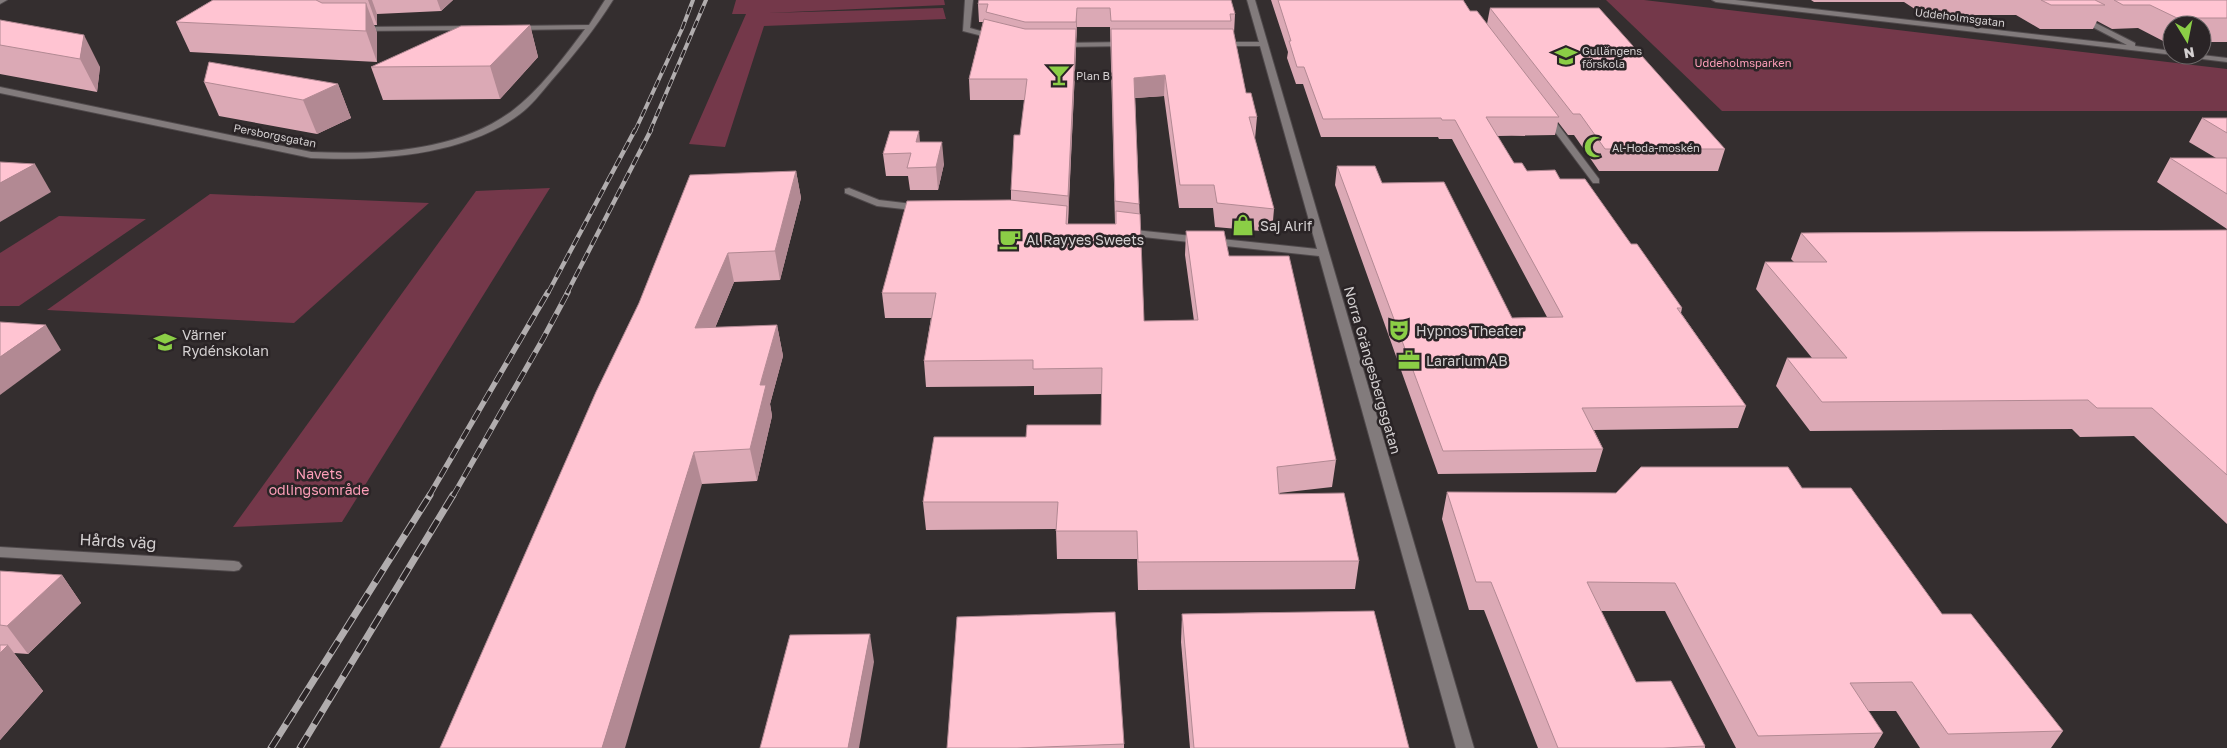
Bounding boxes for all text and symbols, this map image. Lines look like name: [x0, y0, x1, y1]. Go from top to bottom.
street label: Uddeholmsgatan: [1914, 5, 2006, 29]
north arrow: [2162, 15, 2212, 65]
school or university icon: Gullängens förskola: [1553, 43, 1579, 69]
place label: Gullängens förskola: [1582, 44, 1642, 70]
text: N: [2183, 44, 2196, 63]
park label: Uddeholmsparken: [1695, 56, 1791, 69]
bar icon: Plan B: [1046, 62, 1072, 88]
place label: Plan B: [1076, 69, 1110, 82]
street label: Persborgsgatan: [233, 121, 317, 149]
mosque icon: Al-Hoda-moskén: [1582, 134, 1608, 160]
place label: Al-Hoda-moskén: [1612, 141, 1700, 154]
shop icon: Saj Alrif: [1230, 212, 1256, 238]
place label: Saj Alrif: [1260, 217, 1312, 234]
cafe icon: Al Rayyes Sweets: [997, 226, 1023, 252]
place label: Al Rayyes Sweets: [1026, 231, 1144, 248]
street label: Norra Grängesbergsgatan: [1341, 284, 1405, 456]
theatre icon: Hypnos Theater: [1386, 317, 1412, 343]
place label: Hypnos Theater: [1416, 322, 1524, 339]
place label: Värner Rydénskolan: [182, 326, 269, 359]
school or university icon: Värner Rydénskolan: [152, 329, 178, 355]
office icon: Lararium AB: [1396, 347, 1422, 373]
place label: Lararium AB: [1426, 352, 1508, 369]
park label: Navets odlingsområde: [269, 465, 369, 498]
street label: Hårds väg: [79, 529, 157, 553]

